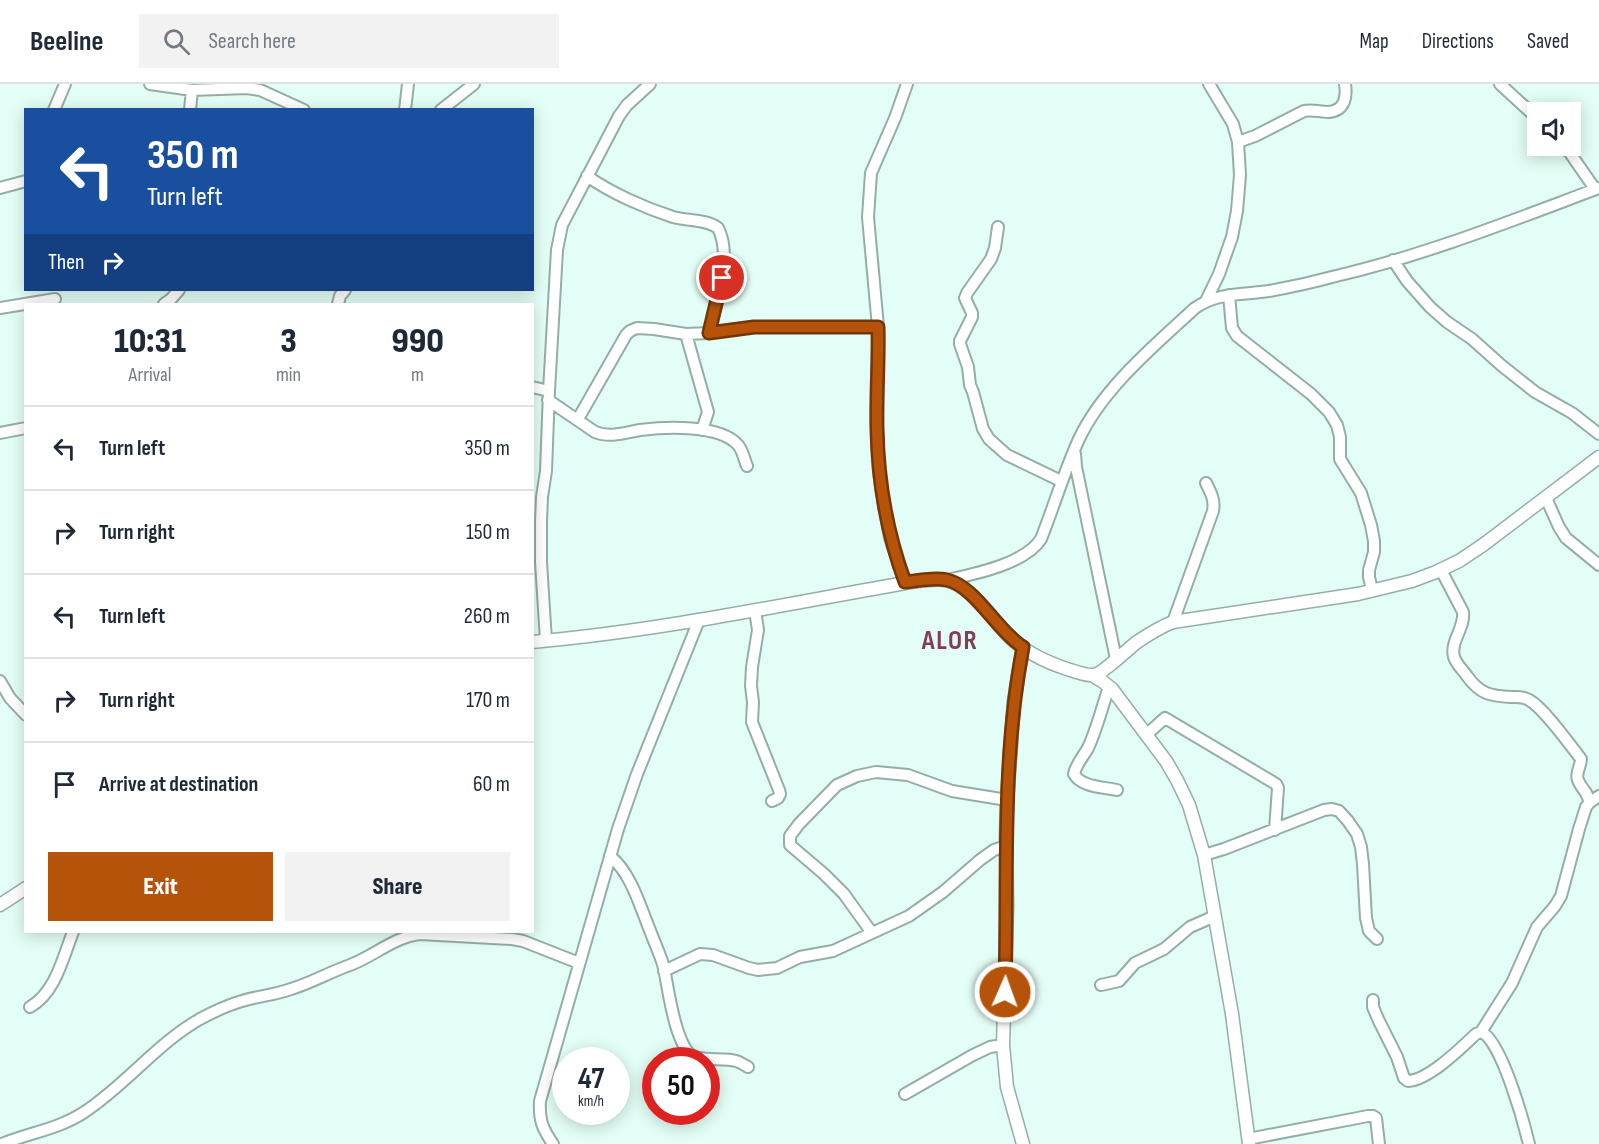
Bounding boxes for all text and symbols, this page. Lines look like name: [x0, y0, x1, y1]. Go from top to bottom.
search box: [139, 14, 559, 68]
text: Beeline: [30, 25, 103, 58]
icon: search: [160, 25, 193, 58]
text: Search here: [208, 28, 296, 55]
text: Map: [1359, 29, 1389, 54]
text: Directions: [1422, 29, 1494, 54]
text: Saved: [1527, 29, 1569, 54]
map controls: [1527, 102, 1581, 156]
button: sound: [1527, 102, 1581, 156]
text: 350 m: [147, 130, 239, 181]
icon: left: [48, 132, 126, 210]
text: Turn left: [147, 181, 223, 213]
icon: right: [96, 246, 129, 279]
text: Then: [48, 249, 84, 276]
pin: [696, 252, 747, 303]
icon: arrive: [705, 261, 738, 294]
text: 10:31: [114, 320, 186, 363]
text: 3: [280, 320, 297, 363]
text: 990: [391, 320, 444, 363]
text: Arrival: [128, 363, 171, 387]
text: min: [276, 363, 301, 387]
text: m: [411, 363, 424, 387]
icon: left: [48, 432, 81, 465]
text: Turn left: [99, 435, 165, 462]
text: 350 m: [465, 435, 510, 462]
icon: right: [48, 516, 81, 549]
text: Turn right: [99, 519, 175, 546]
text: 150 m: [466, 519, 510, 546]
icon: left: [48, 600, 81, 633]
text: Turn left: [99, 603, 165, 630]
text: 260 m: [464, 603, 510, 630]
district label: ALOR: [921, 625, 978, 657]
icon: right: [48, 684, 81, 717]
text: Turn right: [99, 687, 175, 714]
text: 170 m: [466, 687, 510, 714]
icon: arrive: [48, 768, 81, 801]
text: Arrive at destination: [99, 771, 258, 798]
text: 60 m: [473, 771, 510, 798]
button: Exit: [48, 852, 273, 921]
button: Share: [285, 852, 510, 921]
position arrow: [973, 960, 1037, 1024]
speed limit sign: 50: [642, 1047, 720, 1125]
text: 47: [578, 1061, 604, 1097]
text: km/h: [578, 1092, 604, 1111]

